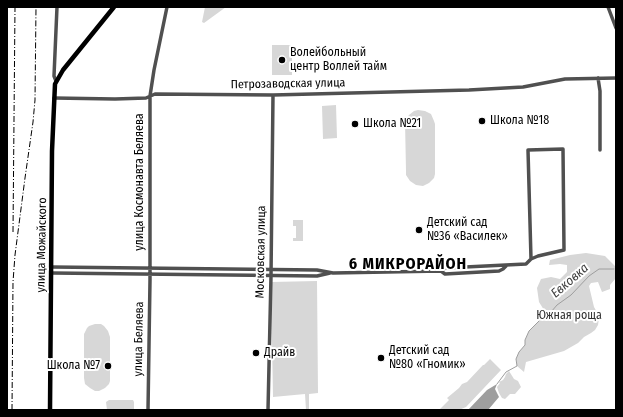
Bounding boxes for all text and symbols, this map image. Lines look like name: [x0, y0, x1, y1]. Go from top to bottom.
place label: Волейбольный центр Воллей тайм: [290, 46, 387, 74]
marker: Волейбольный центр Воллей тайм: [277, 55, 287, 65]
street label: Петрозаводская улица: [231, 76, 345, 92]
street label: улица Космонавта Беляева: [133, 113, 147, 251]
place label: Школа №18: [490, 114, 549, 128]
marker: Школа №18: [477, 116, 487, 126]
place label: Школа №21: [363, 117, 421, 131]
marker: Школа №21: [350, 119, 360, 129]
street label: улица Можайского: [34, 197, 50, 293]
street label: Московская улица: [253, 205, 269, 299]
place label: Детский сад №36 «Василек»: [427, 216, 508, 244]
marker: Детский сад №36 «Василек»: [414, 225, 424, 235]
district label: 6 МИКРОРАЙОН: [349, 255, 467, 275]
water label: Евковка: [548, 261, 592, 301]
street label: улица Беляева: [131, 301, 147, 377]
park label: Южная роща: [536, 309, 602, 323]
place label: Детский сад №80 «Гномик»: [389, 344, 466, 372]
place label: Драйв: [264, 346, 295, 360]
marker: Драйв: [251, 348, 261, 358]
marker: Детский сад №80 «Гномик»: [376, 353, 386, 363]
place label: Школа №7: [47, 359, 100, 373]
marker: Школа №7: [103, 361, 113, 371]

